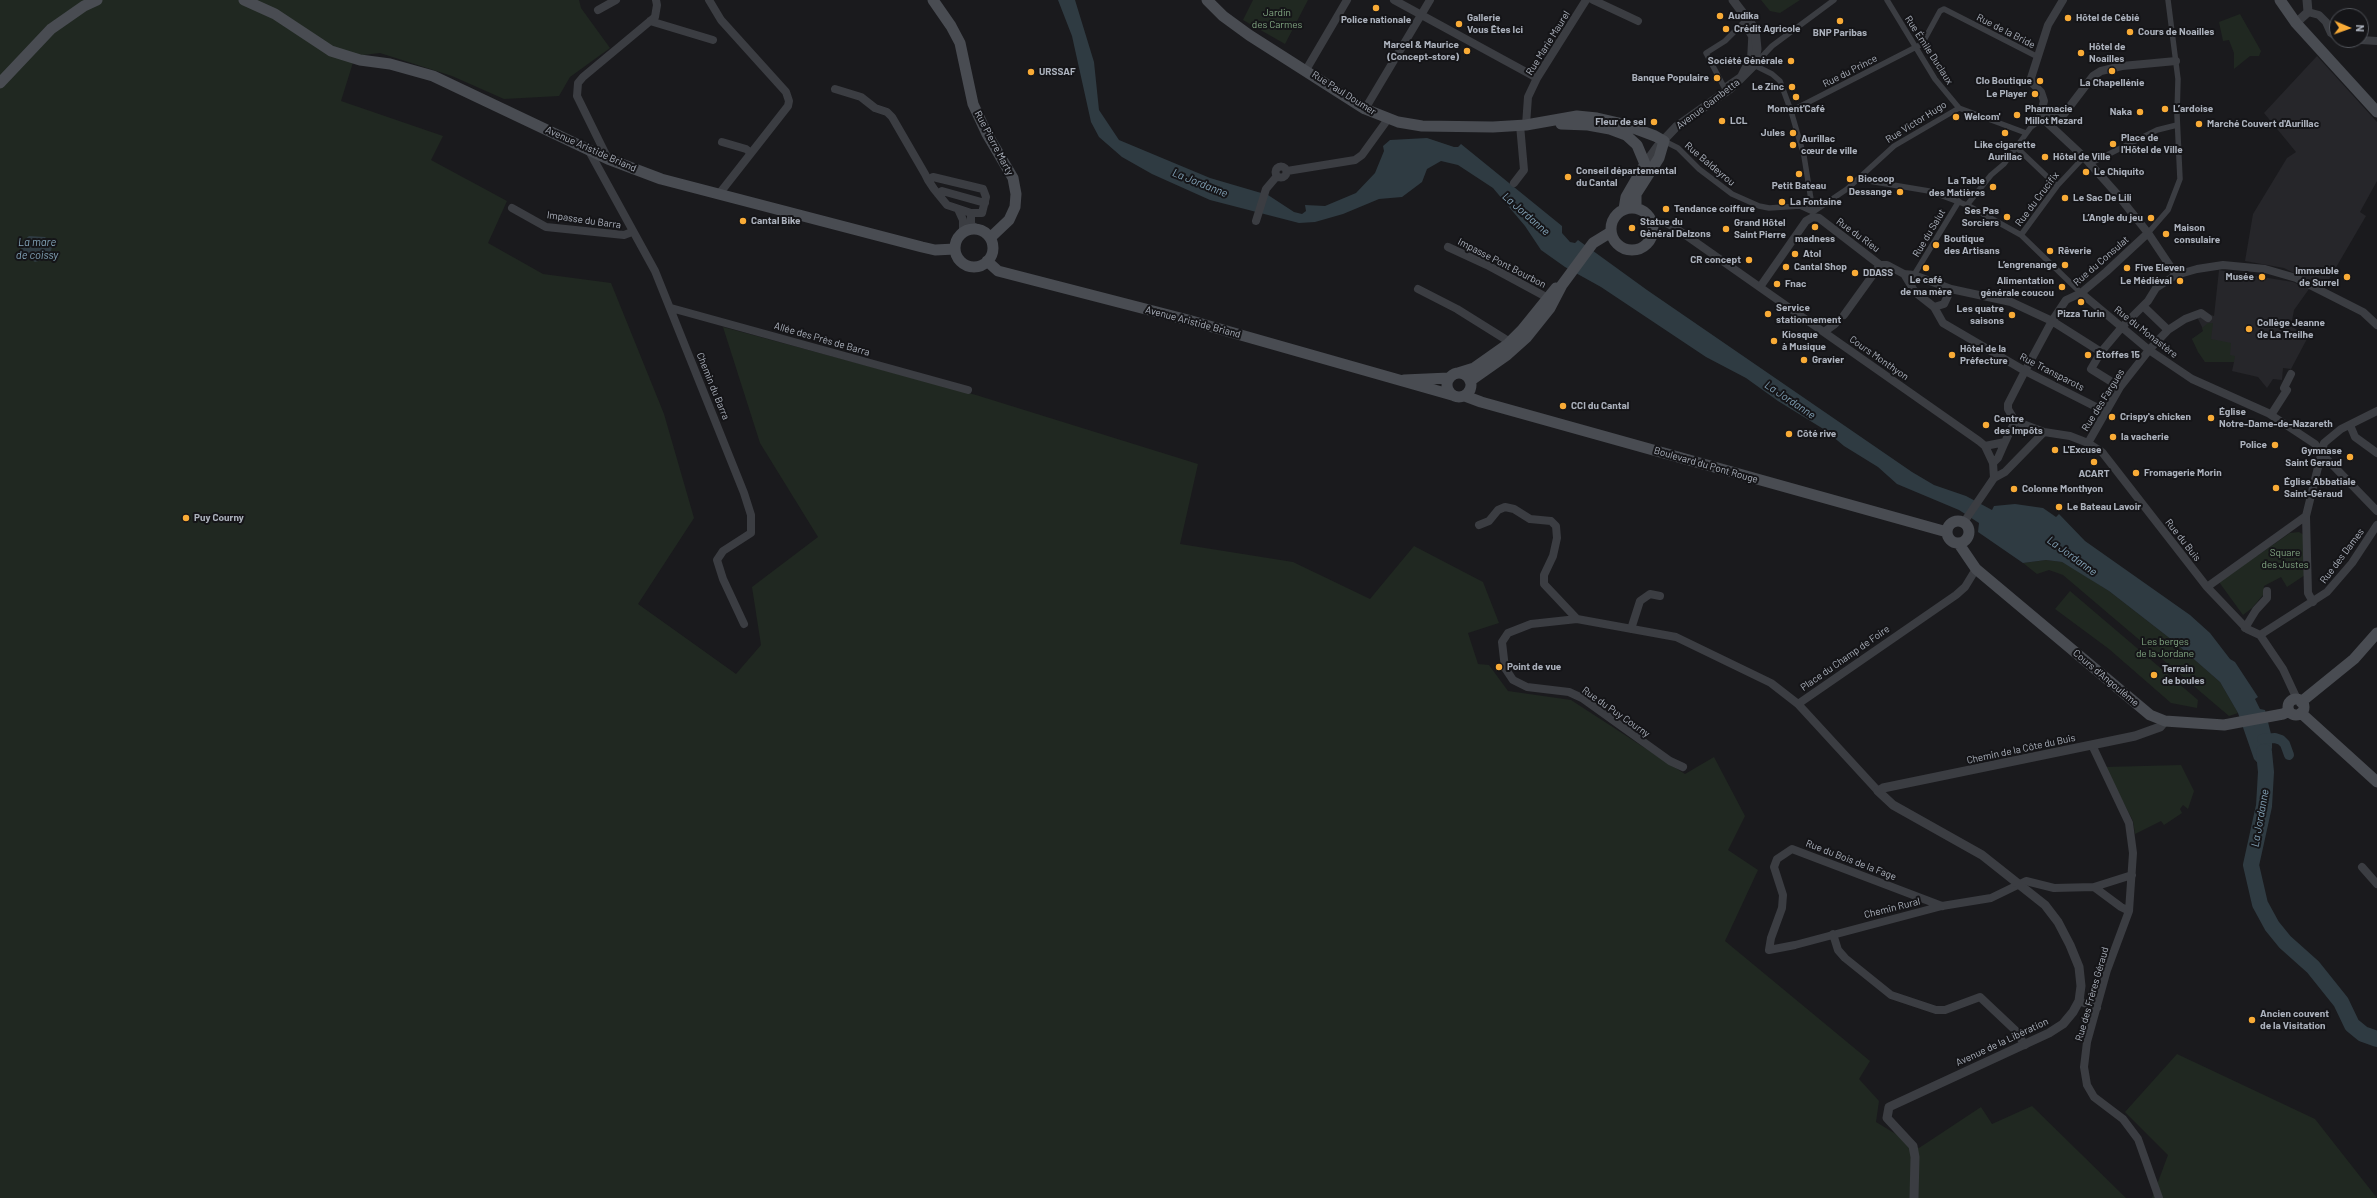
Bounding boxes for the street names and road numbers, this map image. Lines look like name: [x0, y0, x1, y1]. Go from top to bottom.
street label: Rue Marie Maurel: [1523, 9, 1573, 77]
street label: Rue de la Bride: [1975, 11, 2037, 51]
street label: Rue Émile Duclaux: [1902, 13, 1956, 87]
street label: Rue du Prince: [1821, 52, 1879, 90]
street label: Rue Paul Doumer: [1310, 68, 1378, 118]
street label: Avenue Gambetta: [1674, 76, 1742, 132]
street label: Rue Victor Hugo: [1883, 98, 1949, 146]
street label: Rue Pierre Marty: [972, 109, 1016, 177]
street label: Avenue Aristide Briand: [544, 124, 638, 174]
street label: Rue Baldeyrou: [1682, 139, 1738, 189]
street label: Rue du Crucifix: [2013, 169, 2061, 229]
street label: Rue du Salut: [1910, 207, 1948, 259]
street label: Impasse du Barra: [546, 209, 622, 231]
street label: Rue du Rieu: [1834, 215, 1882, 255]
street label: Rue du Consulat: [2071, 234, 2131, 288]
street label: Impasse Pont Bourbon: [1456, 236, 1548, 290]
street label: Rue du Monastère: [2112, 303, 2180, 361]
street label: Avenue Aristide Briand: [1144, 304, 1242, 340]
street label: Allée des Près de Barra: [773, 320, 871, 358]
street label: Cours Monthyon: [1847, 333, 1911, 383]
street label: Chemin du Barra: [694, 351, 732, 421]
street label: Rue Transparots: [2018, 351, 2086, 393]
street label: Rue des Fargues: [2079, 367, 2127, 433]
street label: Boulevard du Pont Rouge: [1652, 444, 1760, 486]
street label: Rue du Buis: [2163, 516, 2203, 564]
street label: Rue des Dames: [2317, 526, 2367, 586]
street label: Place du Champ de Foire: [1798, 623, 1892, 693]
street label: Cours d'Angoulême: [2071, 647, 2141, 709]
street label: Rue du Puy Courny: [1580, 684, 1652, 740]
street label: Chemin de la Côte du Buis: [1965, 732, 2077, 766]
street label: Rue du Bois de la Fage: [1804, 837, 1898, 883]
street label: Chemin Rural: [1863, 895, 1921, 921]
street label: Rue des Frères Géraud: [2073, 946, 2111, 1042]
street label: Avenue de la Libération: [1954, 1015, 2050, 1069]

